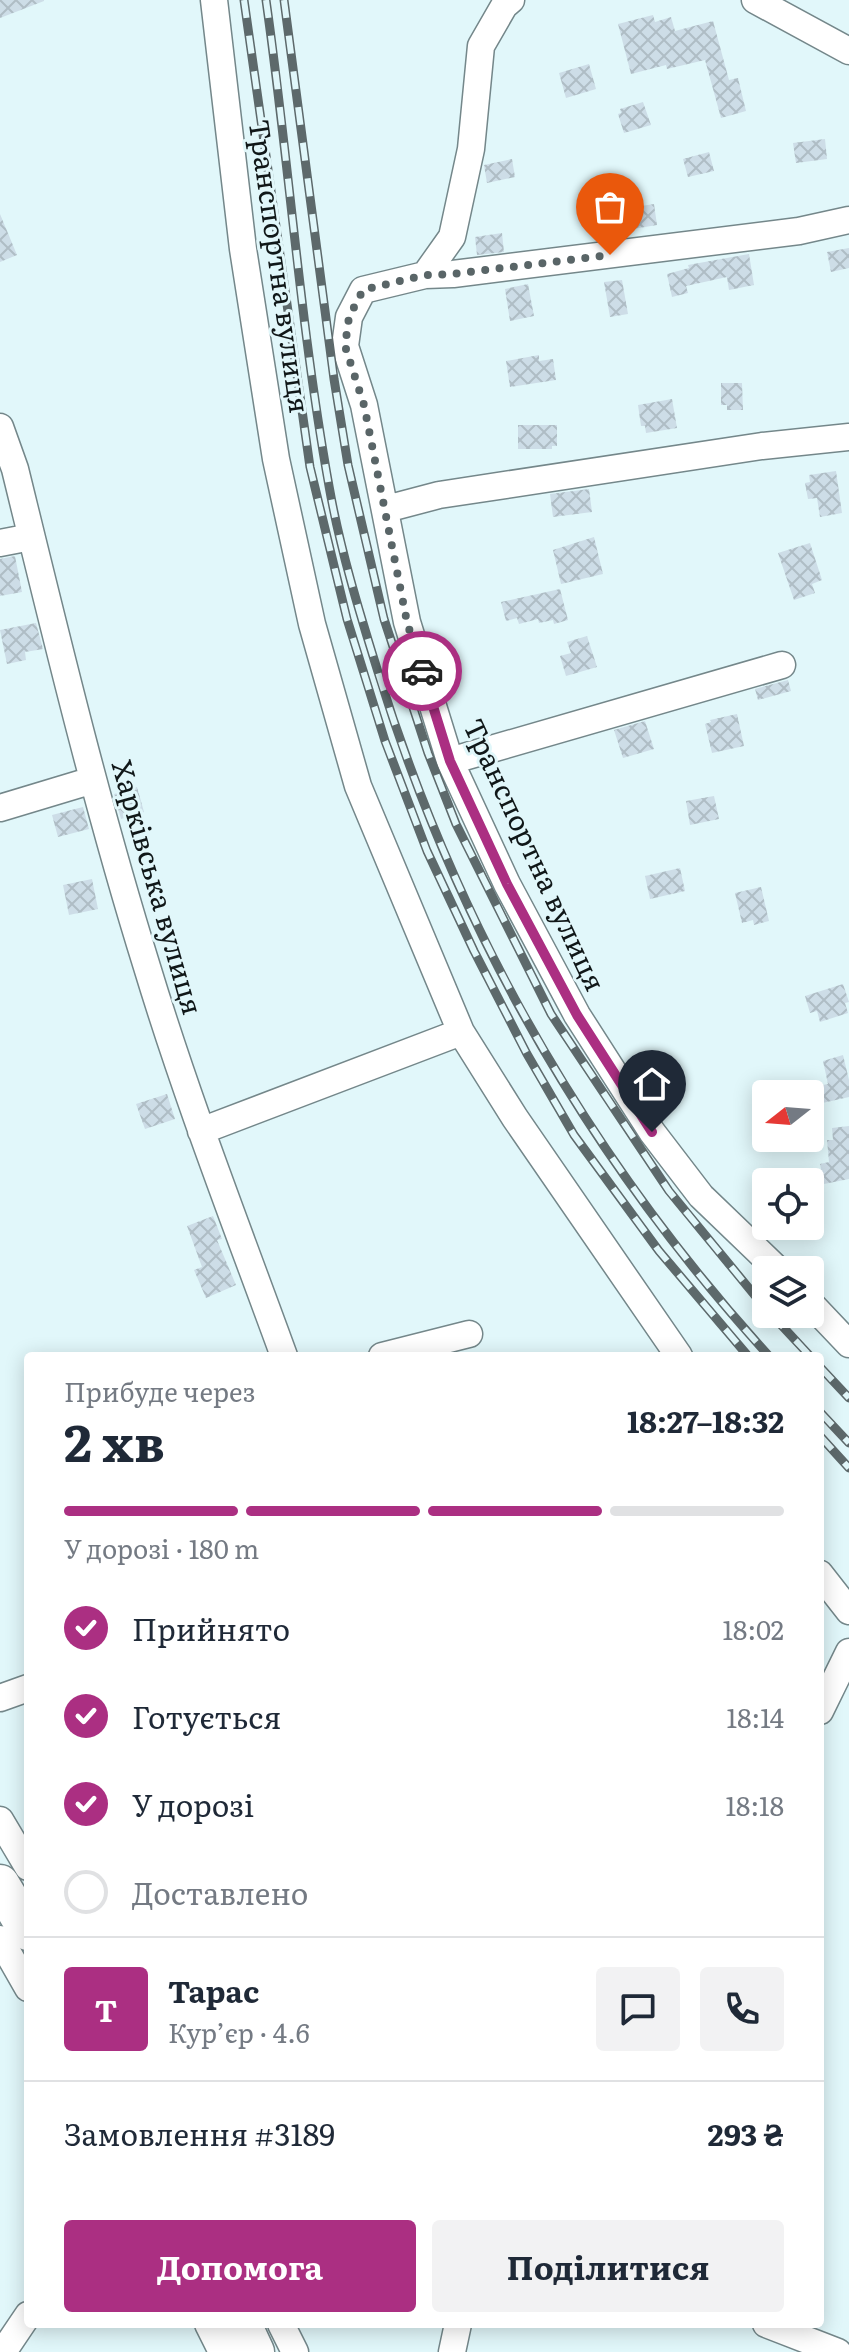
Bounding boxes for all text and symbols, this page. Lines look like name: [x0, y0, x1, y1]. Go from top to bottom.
street label: Транспортна вулиця: [240, 116, 322, 416]
pin: [576, 173, 644, 255]
icon: bag: [588, 185, 632, 229]
courier: [382, 631, 462, 711]
icon: car: [400, 649, 444, 693]
street label: Транспортна вулиця: [454, 711, 618, 997]
street label: Харківська вулиця: [103, 755, 215, 1019]
pin: [618, 1050, 686, 1132]
icon: home: [630, 1062, 674, 1106]
north arrow: [752, 1080, 824, 1152]
map controls: [752, 1080, 824, 1328]
button: locate: [752, 1168, 824, 1240]
button: layers: [752, 1256, 824, 1328]
text: Прибуде через: [64, 1371, 255, 1410]
text: 18:27–18:32: [627, 1398, 784, 1442]
text: 2 хв: [64, 1401, 165, 1478]
text: У дорозі · 180 m: [64, 1528, 259, 1567]
icon: check: [64, 1606, 108, 1650]
text: Прийнято: [132, 1606, 290, 1650]
text: 18:02: [722, 1609, 784, 1648]
icon: check: [64, 1694, 108, 1738]
text: Готується: [132, 1694, 281, 1738]
text: 18:14: [727, 1697, 784, 1736]
icon: check: [64, 1782, 108, 1826]
text: У дорозі: [132, 1782, 254, 1826]
text: 18:18: [726, 1785, 784, 1824]
text: Доставлено: [132, 1870, 308, 1914]
button: chat: [596, 1967, 680, 2051]
button: phone: [700, 1967, 784, 2051]
text: Тарас: [168, 1968, 259, 2012]
text: Т: [95, 1987, 117, 2031]
text: Кур’єр · 4.6: [168, 2012, 310, 2051]
text: Замовлення #3189: [64, 2111, 335, 2155]
text: 293 ₴: [708, 2111, 784, 2155]
button: Допомога: [64, 2220, 416, 2312]
button: Поділитися: [432, 2220, 784, 2312]

